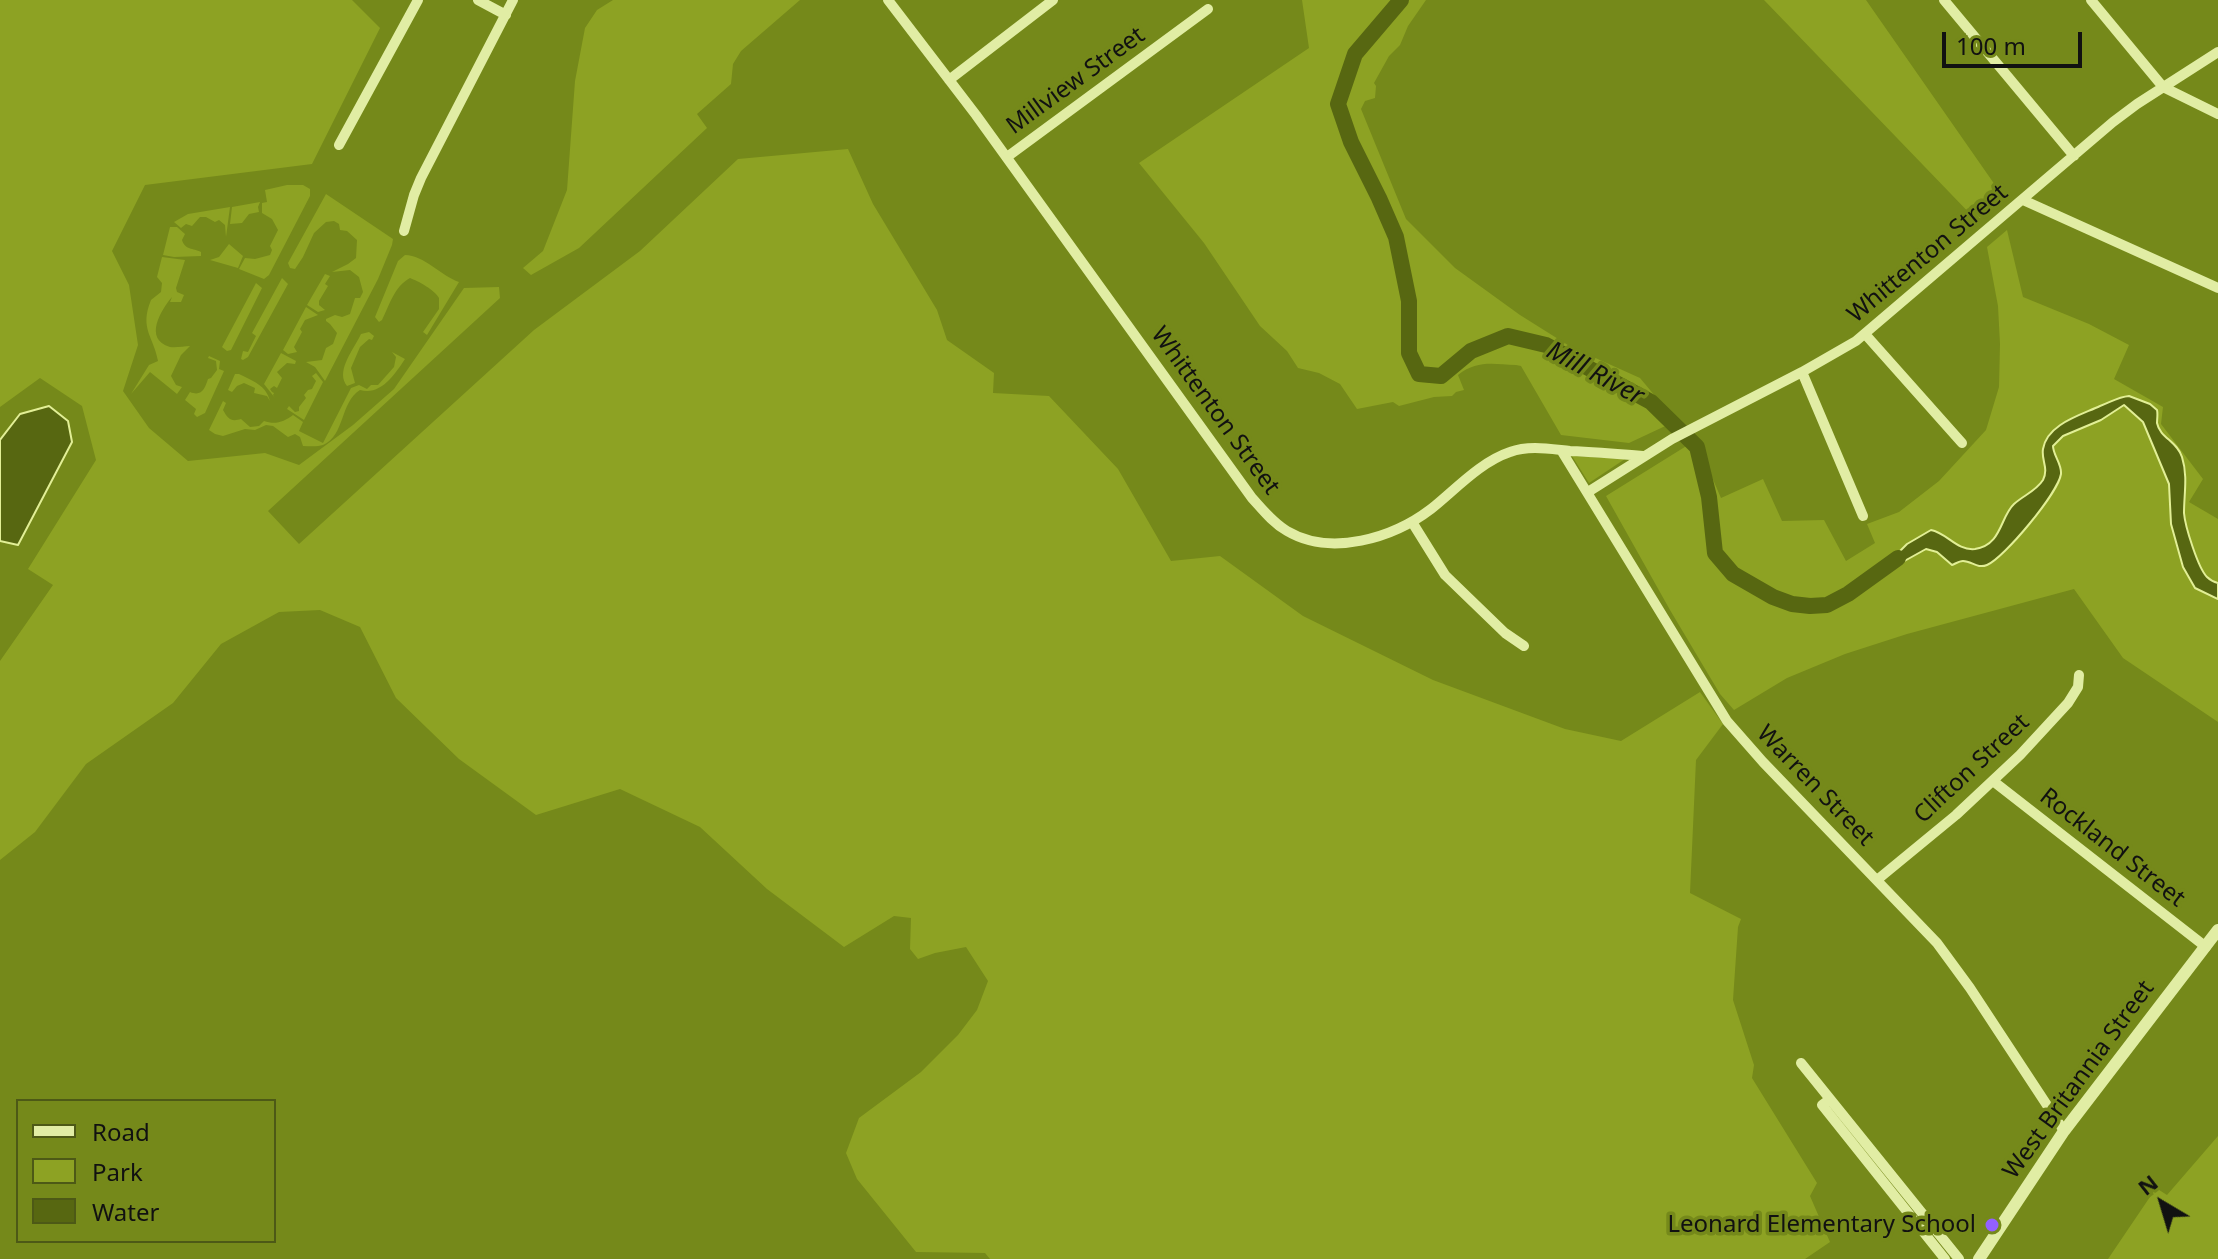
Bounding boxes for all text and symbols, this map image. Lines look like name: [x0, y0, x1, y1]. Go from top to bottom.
scale bar: [1946, 16, 2086, 66]
street label: Millview Street: [1001, 21, 1151, 141]
text: 100 m: [1956, 29, 2026, 62]
street label: Whittenton Street: [1842, 179, 2014, 329]
street label: Whittenton Street: [1144, 322, 1286, 500]
water label: Mill River: [1541, 335, 1649, 413]
street label: Clifton Street: [1908, 708, 2036, 830]
street label: Warren Street: [1750, 720, 1880, 852]
street label: Rockland Street: [2034, 782, 2190, 914]
street label: West Britannia Street: [1997, 975, 2161, 1185]
legend: [16, 1099, 276, 1243]
text: Road: [92, 1115, 150, 1148]
text: Park: [92, 1155, 143, 1188]
north arrow: [2122, 1163, 2202, 1243]
text: N: [2131, 1167, 2164, 1201]
text: Water: [92, 1195, 159, 1228]
place label: Leonard Elementary School: [1667, 1211, 1976, 1239]
marker: Leonard Elementary School: [1983, 1216, 2001, 1234]

